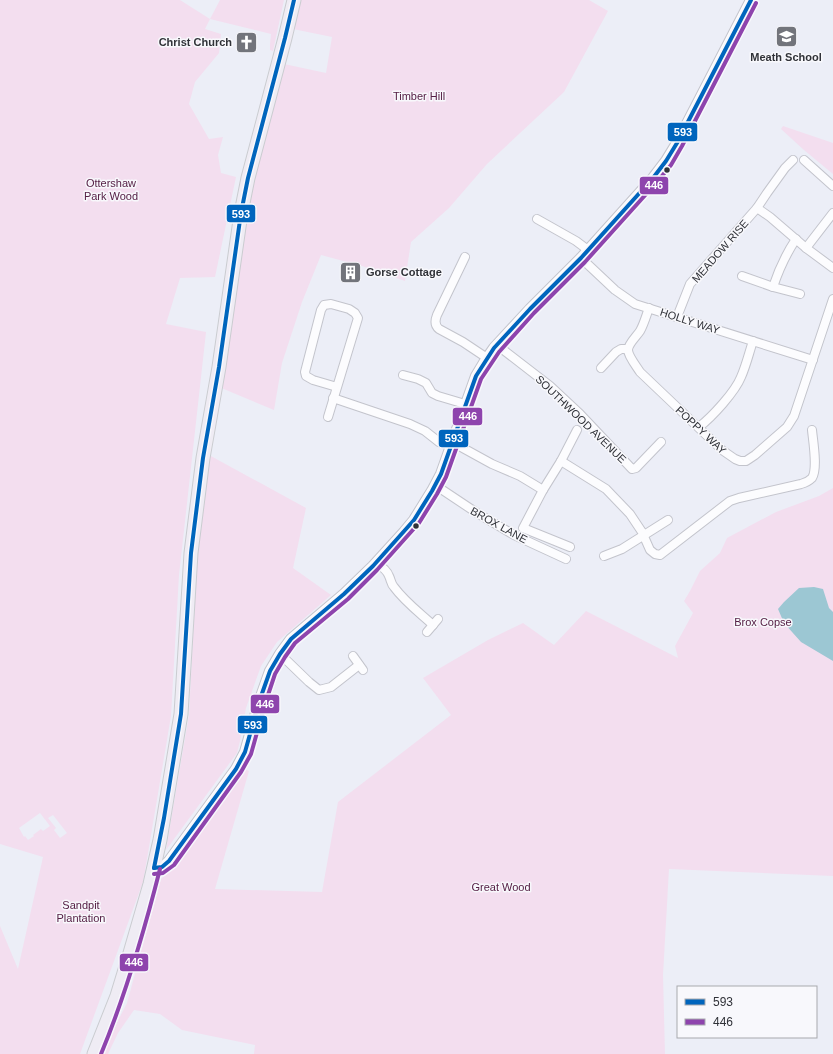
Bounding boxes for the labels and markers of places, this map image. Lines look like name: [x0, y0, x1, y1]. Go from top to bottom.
school or university icon: Meath School: [773, 24, 799, 50]
church icon: Christ Church: [234, 29, 260, 55]
place label: Christ Church: [159, 36, 232, 48]
place label: Meath School: [750, 51, 822, 63]
unlabelled marker: [662, 165, 672, 175]
building icon: Gorse Cottage: [337, 259, 363, 285]
place label: Gorse Cottage: [366, 266, 442, 278]
unlabelled marker: [411, 521, 421, 531]

